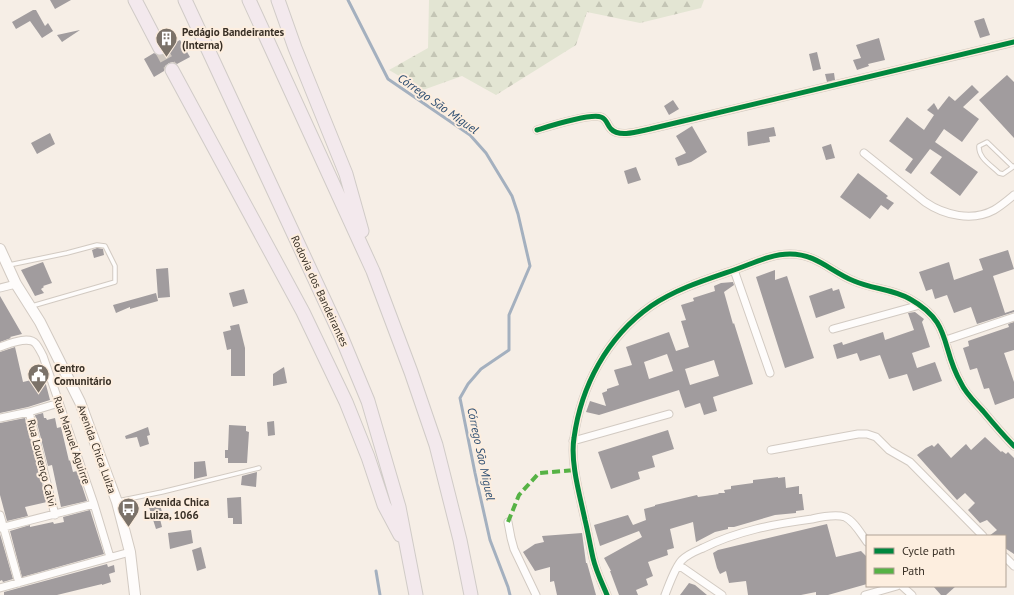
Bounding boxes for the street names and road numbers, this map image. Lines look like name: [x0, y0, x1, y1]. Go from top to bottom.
street label: Rodovia dos Bandeirantes: [288, 233, 352, 349]
street label: Rua Manuel Aguirre: [50, 394, 94, 486]
street label: Avenida Chica Luiza: [74, 403, 120, 495]
street label: Rua Lourenço Calvi: [24, 418, 60, 508]

